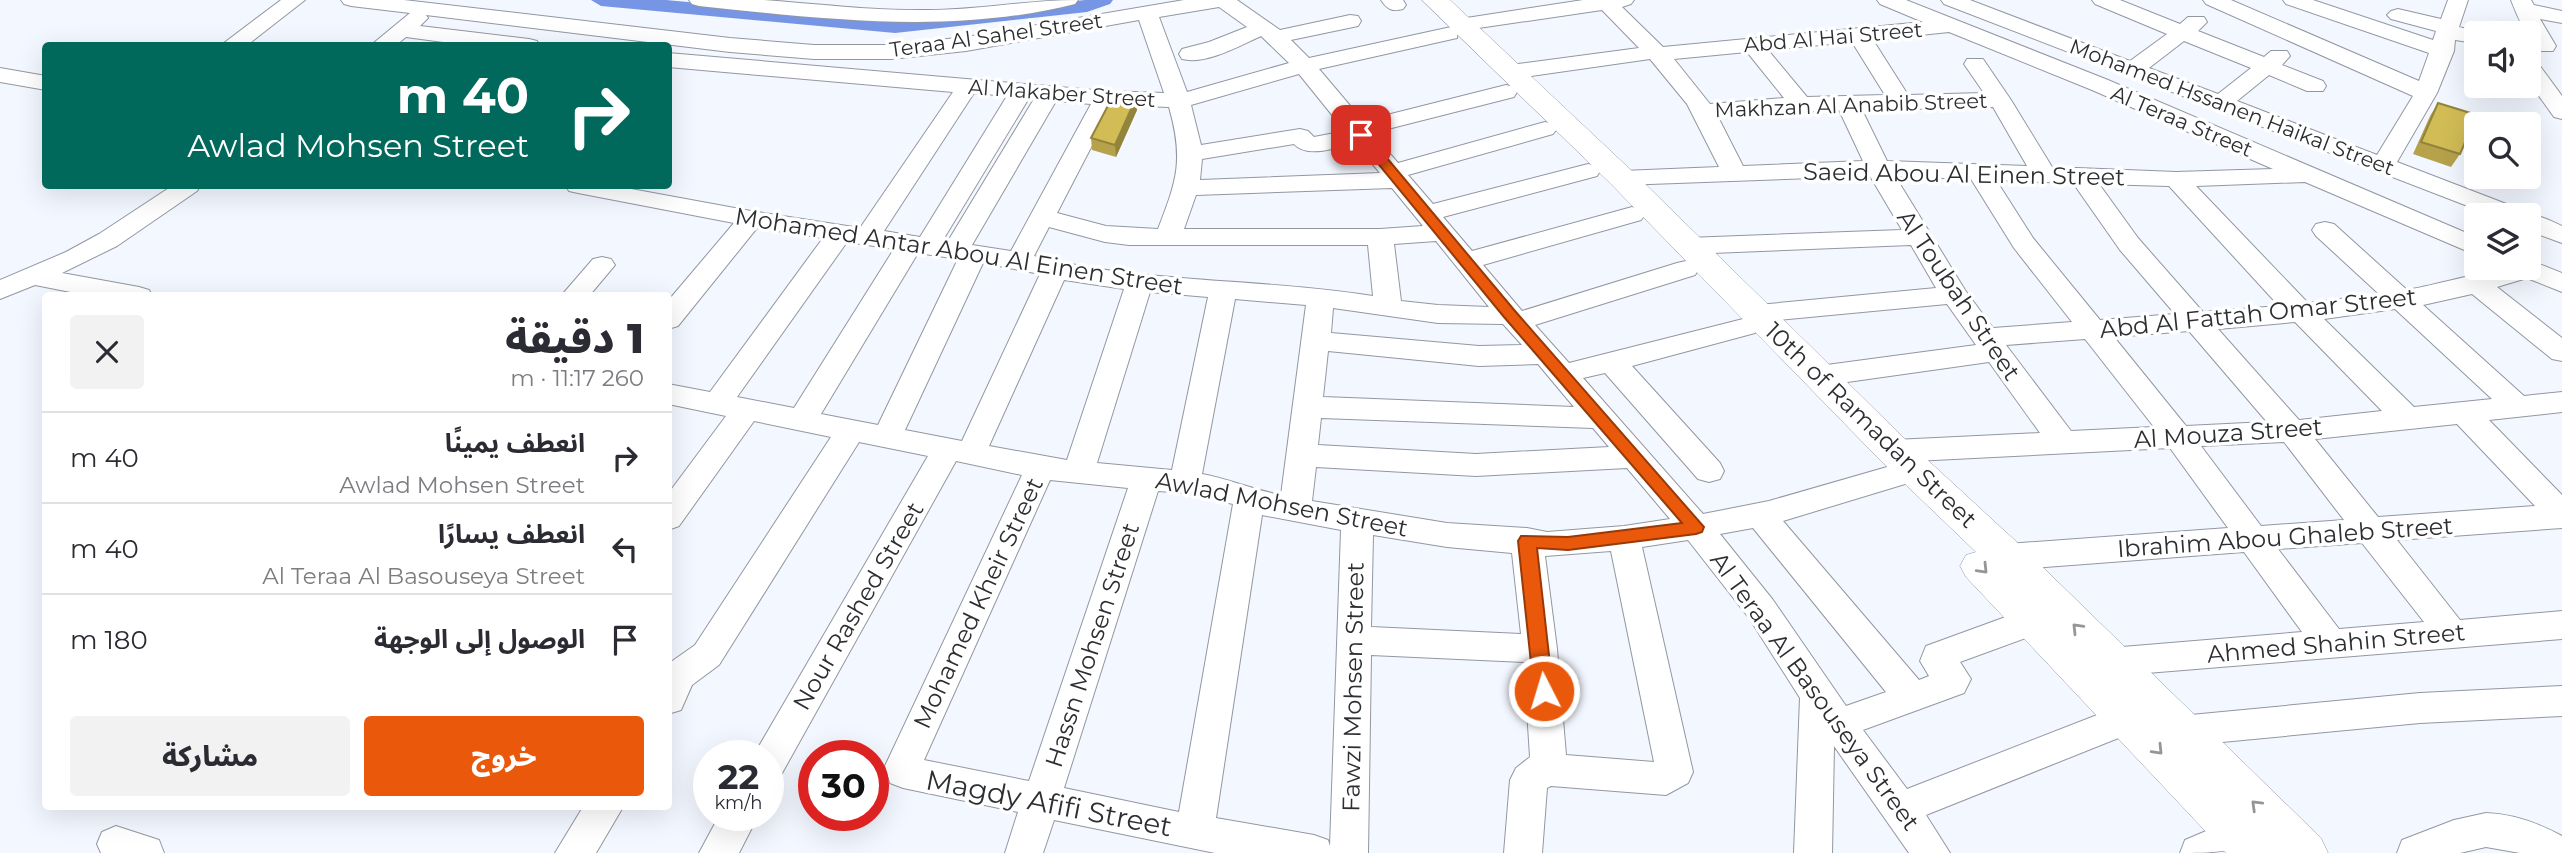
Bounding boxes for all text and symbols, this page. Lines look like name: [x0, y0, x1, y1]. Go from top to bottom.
street label: Teraa Al Sahel Street: [888, 8, 1104, 62]
street label: Abd Al Hai Street: [1743, 17, 1923, 57]
map controls: [2464, 21, 2541, 280]
button: sound: [2464, 21, 2541, 98]
street label: Mohamed Hssanen Haikal Street: [2066, 33, 2398, 181]
text: 40 m: [397, 66, 529, 125]
icon: right: [553, 70, 644, 161]
street label: Al Makaber Street: [967, 74, 1157, 112]
street label: Al Teraa Street: [2108, 80, 2256, 162]
street label: Makhzan Al Anabib Street: [1714, 88, 1988, 122]
pin: [1331, 105, 1391, 165]
button: search: [2464, 112, 2541, 189]
icon: arrive: [1342, 116, 1380, 154]
text: Awlad Mohsen Street: [187, 126, 529, 165]
street label: Saeid Abou Al Einen Street: [1803, 157, 2125, 191]
street label: Mohamed Antar Abou Al Einen Street: [733, 201, 1185, 301]
button: layers: [2464, 203, 2541, 280]
street label: Al Toubah Street: [1891, 204, 2027, 386]
street label: Abd Al Fattah Omar Street: [2098, 282, 2418, 344]
text: 1 دقيقة: [505, 312, 644, 364]
button: close: [70, 315, 144, 389]
street label: 10th of Ramadan Street: [1759, 316, 1983, 534]
text: 260 m · 11:17: [510, 364, 644, 392]
street label: Al Mouza Street: [2133, 412, 2324, 454]
text: انعطف يمينًا: [445, 427, 585, 459]
icon: right: [606, 439, 644, 477]
text: 40 m: [70, 442, 139, 474]
street label: Awlad Mohsen Street: [1153, 465, 1411, 543]
text: Awlad Mohsen Street: [339, 471, 585, 499]
street label: Mohamed Kheir Street: [907, 473, 1049, 733]
street label: Nour Rashed Street: [787, 497, 930, 715]
street label: Ibrahim Abou Ghaleb Street: [2116, 511, 2454, 563]
text: انعطف يسارًا: [438, 518, 585, 550]
street label: Hassn Mohsen Street: [1039, 519, 1145, 771]
icon: left: [606, 530, 644, 568]
text: 40 m: [70, 533, 139, 565]
street label: Al Teraa Al Basouseya Street: [1704, 546, 1926, 836]
one-way arrow: [1975, 560, 1988, 573]
text: Al Teraa Al Basouseya Street: [262, 562, 585, 590]
street label: Fawzi Mohsen Street: [1336, 562, 1370, 812]
street label: Ahmed Shahin Street: [2206, 617, 2466, 669]
icon: arrive: [606, 621, 644, 659]
text: الوصول إلى الوجهة: [374, 623, 585, 655]
one-way arrow: [2072, 623, 2085, 636]
text: 180 m: [70, 624, 148, 656]
position arrow: [1507, 654, 1581, 728]
button: مشاركة: [70, 716, 350, 796]
button: خروج: [364, 716, 644, 796]
speed limit sign: 30: [798, 740, 889, 831]
one-way arrow: [2150, 742, 2163, 755]
text: 22: [718, 755, 759, 798]
street label: Magdy Afifi Street: [923, 762, 1175, 844]
text: km/h: [714, 792, 763, 814]
one-way arrow: [2251, 801, 2264, 814]

